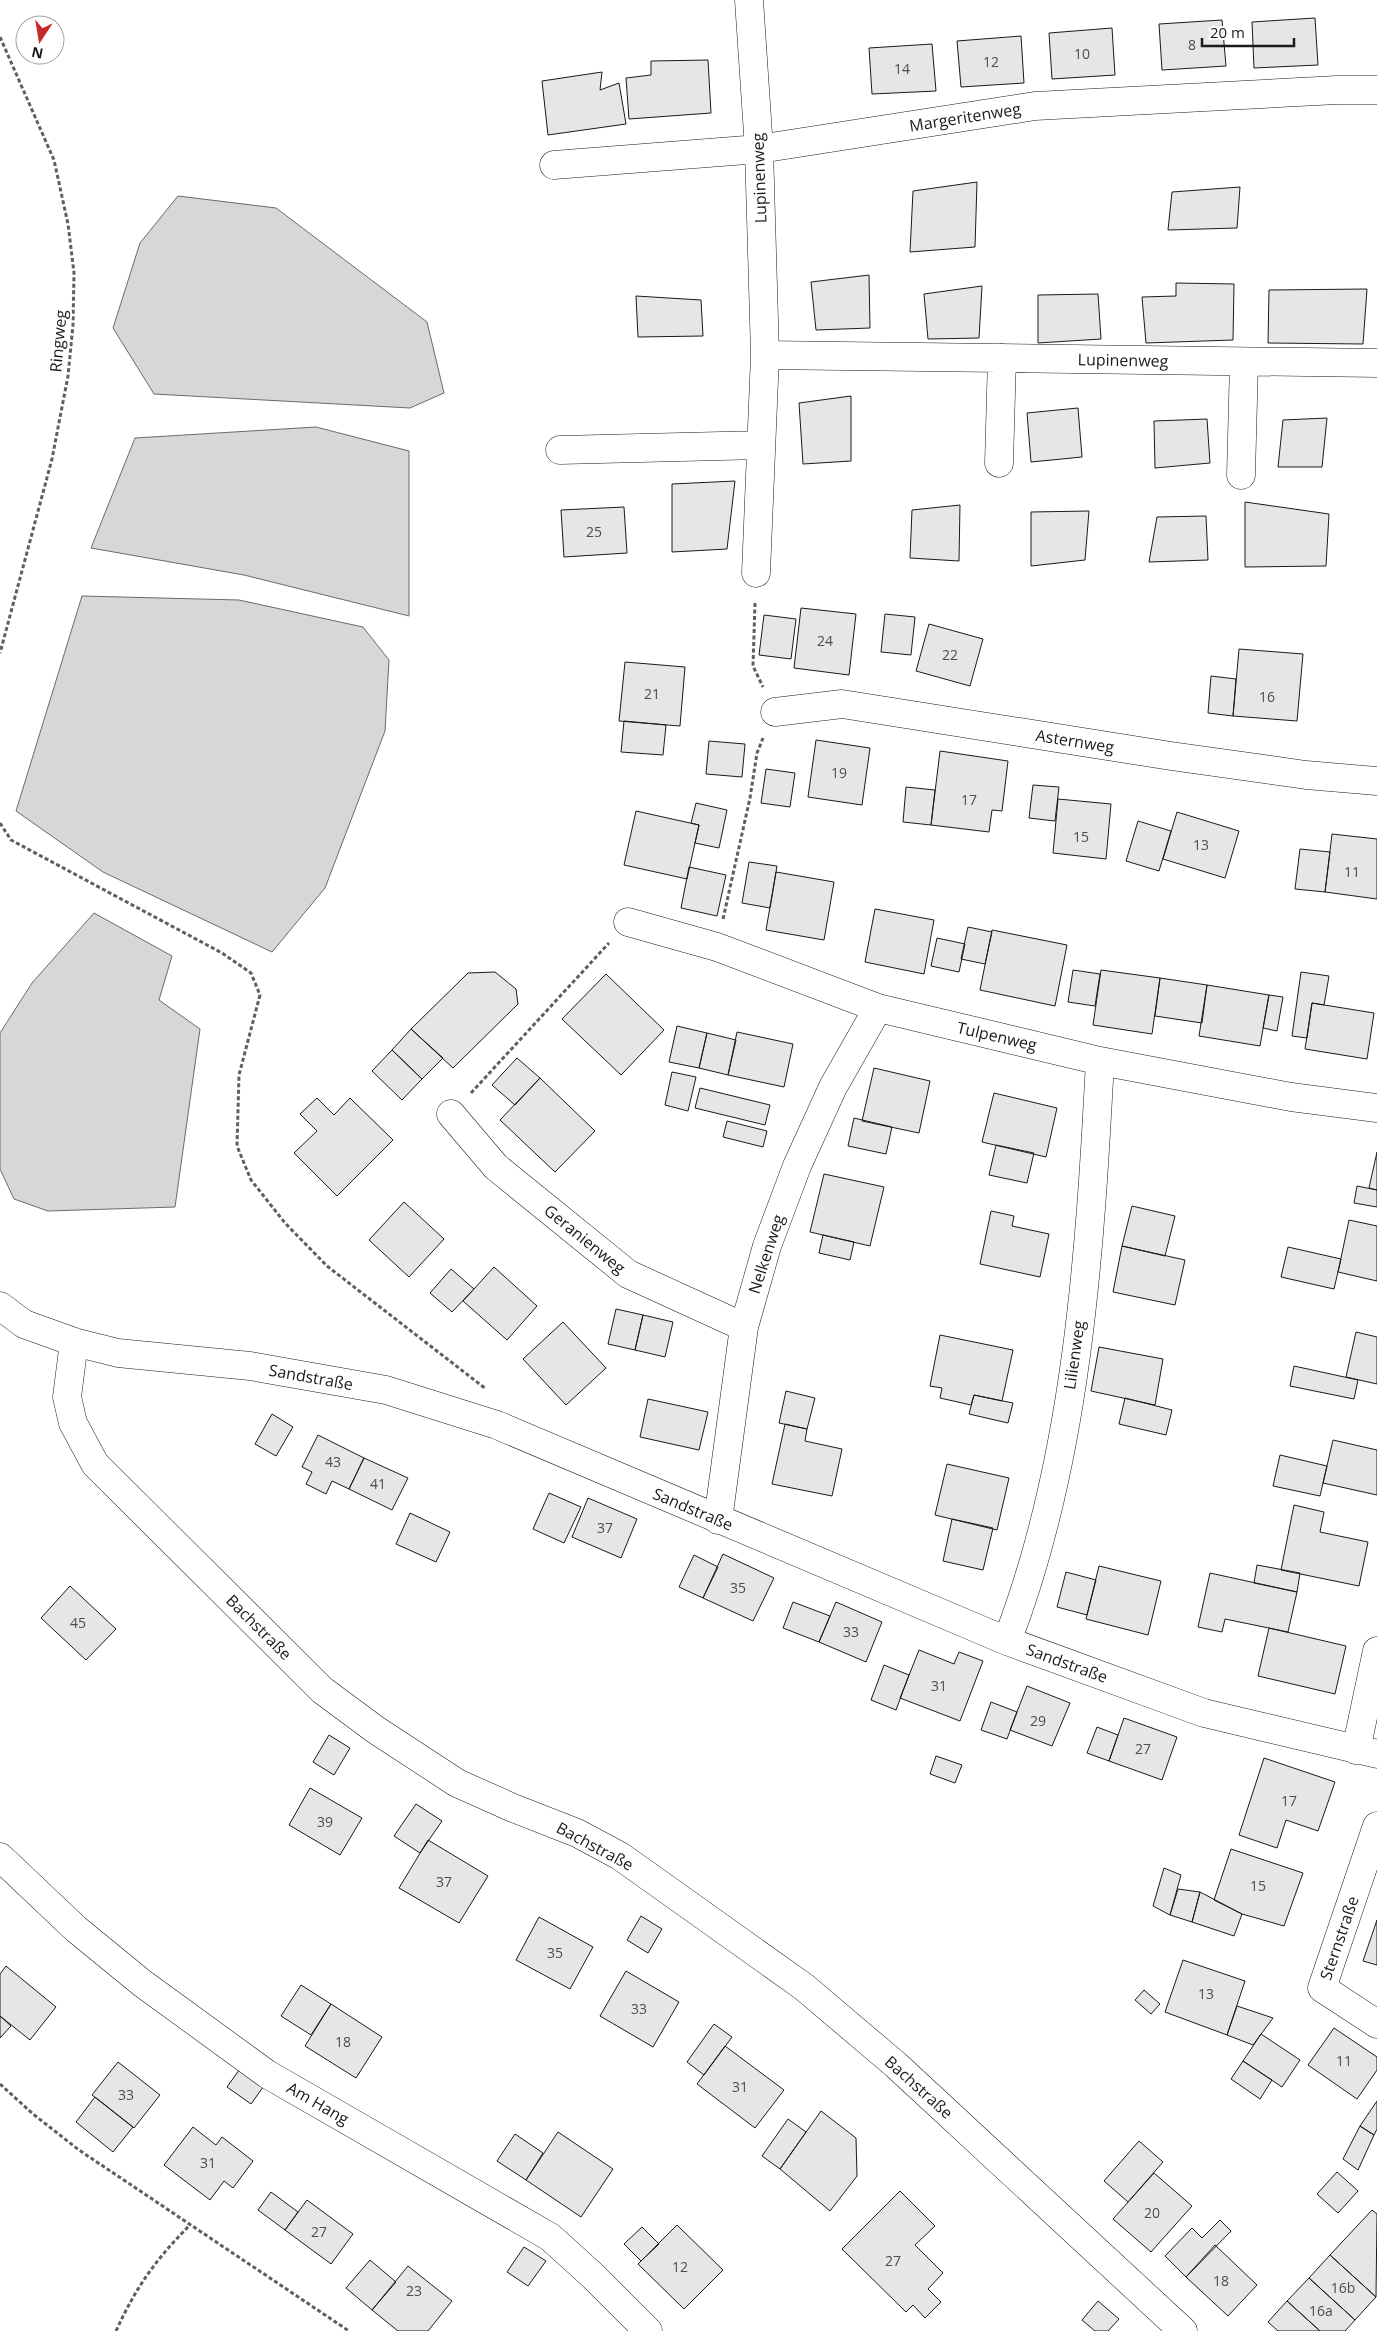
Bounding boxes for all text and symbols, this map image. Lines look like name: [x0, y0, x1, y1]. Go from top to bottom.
north arrow: [15, 15, 65, 65]
scale bar: [1202, 15, 1294, 47]
text: 20 m: [1210, 22, 1245, 42]
house number: 8: [1188, 35, 1196, 54]
text: N: [30, 43, 45, 64]
house number: 10: [1074, 44, 1090, 63]
house number: 12: [983, 52, 999, 71]
house number: 14: [894, 59, 910, 78]
street label: Margeritenweg: [908, 97, 1023, 137]
street label: Lupinenweg: [746, 132, 772, 224]
street label: Ringweg: [44, 309, 72, 373]
street label: Lupinenweg: [1077, 348, 1169, 372]
house number: 25: [586, 522, 602, 541]
house number: 24: [817, 631, 833, 650]
house number: 22: [942, 645, 958, 664]
house number: 21: [644, 684, 660, 703]
house number: 16: [1259, 687, 1275, 706]
street label: Asternweg: [1034, 724, 1116, 758]
house number: 19: [831, 763, 847, 782]
house number: 17: [961, 790, 977, 809]
house number: 15: [1073, 827, 1089, 846]
house number: 13: [1193, 835, 1209, 854]
house number: 11: [1344, 862, 1360, 881]
street label: Tulpenweg: [955, 1016, 1039, 1056]
street label: Geranienweg: [540, 1199, 631, 1279]
street label: Nelkenweg: [743, 1211, 789, 1297]
street label: Lilienweg: [1058, 1319, 1090, 1391]
street label: Sandstraße: [267, 1359, 355, 1395]
house number: 43: [325, 1452, 341, 1471]
house number: 41: [370, 1474, 386, 1493]
street label: Sandstraße: [650, 1482, 736, 1536]
house number: 37: [597, 1518, 613, 1537]
house number: 35: [730, 1578, 746, 1597]
street label: Bachstraße: [221, 1589, 297, 1665]
house number: 45: [70, 1613, 86, 1632]
house number: 33: [843, 1622, 859, 1641]
street label: Sandstraße: [1023, 1638, 1111, 1688]
house number: 31: [931, 1676, 947, 1695]
house number: 29: [1030, 1711, 1046, 1730]
house number: 27: [1135, 1739, 1151, 1758]
house number: 17: [1281, 1791, 1297, 1810]
house number: 39: [317, 1812, 333, 1831]
street label: Bachstraße: [553, 1816, 637, 1876]
house number: 37: [436, 1872, 452, 1891]
house number: 15: [1250, 1876, 1266, 1895]
street label: Sternstraße: [1314, 1893, 1364, 1983]
house number: 35: [547, 1943, 563, 1962]
house number: 13: [1198, 1984, 1214, 2003]
house number: 33: [631, 1999, 647, 2018]
house number: 18: [335, 2032, 351, 2051]
street label: Bachstraße: [880, 2051, 958, 2123]
house number: 11: [1336, 2051, 1352, 2070]
street label: Am Hang: [283, 2076, 353, 2130]
house number: 31: [732, 2077, 748, 2096]
house number: 33: [118, 2085, 134, 2104]
house number: 31: [200, 2153, 216, 2172]
house number: 20: [1144, 2203, 1160, 2222]
house number: 27: [311, 2222, 327, 2241]
house number: 27: [885, 2251, 901, 2270]
house number: 12: [672, 2257, 688, 2276]
house number: 18: [1213, 2271, 1229, 2290]
house number: 16b: [1331, 2278, 1355, 2297]
house number: 23: [406, 2281, 422, 2300]
house number: 16a: [1309, 2301, 1333, 2320]

